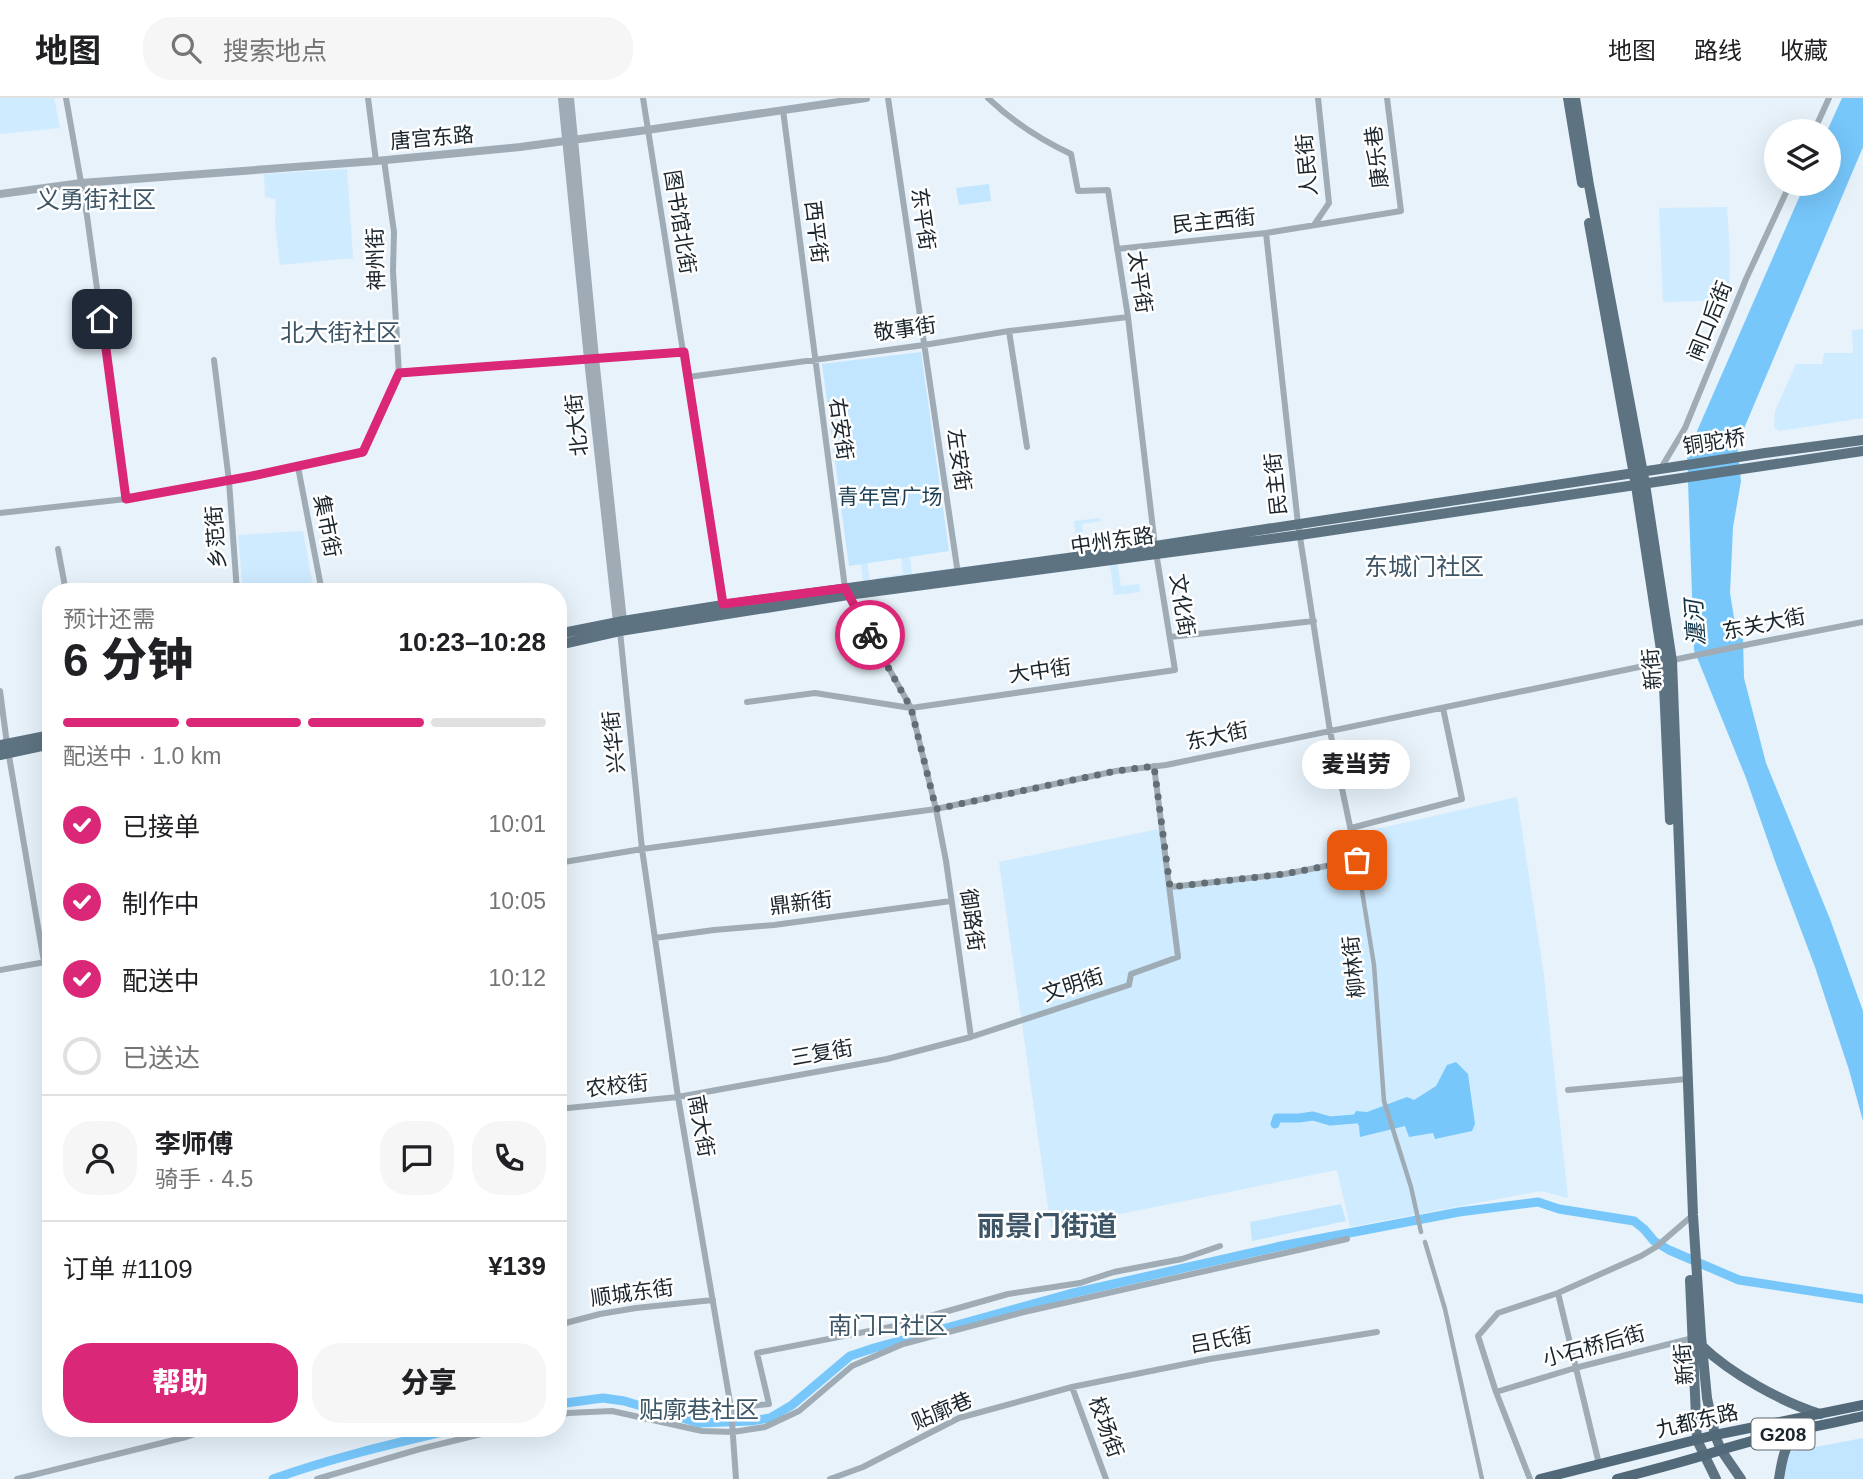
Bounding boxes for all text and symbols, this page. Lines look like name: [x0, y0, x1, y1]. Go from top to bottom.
search box: [143, 17, 633, 80]
icon: search: [167, 29, 205, 67]
text: 地图: [35, 32, 101, 69]
text: 搜索地点: [223, 36, 327, 66]
text: 地图: [1608, 37, 1656, 64]
text: 路线: [1694, 37, 1742, 64]
text: 收藏: [1780, 37, 1828, 64]
map controls: [1764, 119, 1841, 196]
button: layers: [1764, 119, 1841, 196]
street label: 唐宫东路: [389, 122, 475, 153]
street label: 康乐巷: [1361, 124, 1392, 190]
street label: 人民街: [1292, 133, 1321, 197]
street label: 图书馆北街: [661, 168, 700, 276]
district label: 义勇街社区: [36, 186, 156, 213]
street label: 东平街: [908, 186, 939, 252]
street label: 西平街: [801, 199, 832, 265]
street label: 民主西街: [1171, 205, 1257, 236]
street label: 神州街: [363, 227, 388, 291]
street label: 太平街: [1125, 249, 1156, 315]
street label: 闸口后街: [1683, 278, 1736, 364]
pin: [72, 289, 132, 349]
icon: home: [83, 300, 121, 338]
street label: 敬事街: [872, 313, 938, 344]
district label: 北大街社区: [280, 319, 400, 346]
street label: 北大街: [562, 393, 591, 458]
street label: 右安街: [826, 396, 857, 462]
street label: 铜驼桥: [1681, 425, 1747, 458]
street label: 左安街: [944, 427, 975, 493]
street label: 民主街: [1261, 452, 1290, 517]
park label: 青年宫广场: [838, 485, 943, 508]
street label: 集市街: [310, 493, 345, 559]
street label: 乡范街: [202, 505, 229, 569]
street label: 中州东路: [1069, 523, 1155, 558]
district label: 东城门社区: [1364, 553, 1484, 580]
street label: 文化街: [1166, 572, 1199, 638]
water label: 瀍河: [1680, 595, 1710, 647]
courier: [835, 600, 905, 670]
street label: 东关大街: [1720, 604, 1807, 643]
text: 预计还需: [63, 606, 155, 632]
icon: bike: [851, 616, 889, 654]
text: 10:23–10:28: [399, 627, 546, 657]
text: 6 分钟: [63, 634, 193, 686]
street label: 新街: [1638, 647, 1665, 691]
street label: 大中街: [1007, 655, 1073, 686]
street label: 兴华街: [599, 710, 628, 775]
street label: 东大街: [1184, 718, 1250, 753]
callout: 麦当劳: [1303, 741, 1411, 790]
text: 配送中 · 1.0 km: [63, 743, 221, 769]
text: 麦当劳: [1322, 751, 1391, 777]
icon: check: [63, 806, 101, 844]
text: 10:01: [488, 811, 546, 837]
text: 已接单: [122, 812, 200, 842]
pin: [1327, 830, 1387, 890]
icon: bag: [1338, 841, 1376, 879]
icon: check: [63, 883, 101, 921]
street label: 鼎新街: [768, 887, 834, 918]
street label: 御路街: [957, 887, 988, 953]
text: 10:05: [488, 888, 546, 914]
text: 制作中: [122, 889, 200, 919]
street label: 柳林街: [1339, 935, 1368, 1000]
icon: check: [63, 960, 101, 998]
street label: 文明街: [1039, 964, 1106, 1005]
text: 10:12: [488, 965, 546, 991]
text: 配送中: [122, 966, 200, 996]
street label: 三复街: [789, 1036, 855, 1069]
text: 已送达: [122, 1043, 200, 1073]
street label: 农校街: [584, 1071, 649, 1100]
street label: 南大街: [685, 1093, 718, 1159]
button: person: [63, 1121, 137, 1195]
button: chat: [380, 1121, 454, 1195]
button: phone: [472, 1121, 546, 1195]
text: 李师傅: [155, 1129, 233, 1159]
text: 骑手 · 4.5: [155, 1166, 253, 1192]
district label: 丽景门街道: [977, 1211, 1117, 1242]
text: ¥139: [488, 1251, 546, 1281]
text: 订单 #1109: [63, 1254, 193, 1284]
street label: 顺城东街: [589, 1275, 675, 1310]
district label: 南门口社区: [828, 1312, 948, 1339]
street label: 小石桥后街: [1540, 1321, 1648, 1370]
street label: 吕氏街: [1188, 1323, 1254, 1356]
street label: 新街: [1670, 1342, 1697, 1386]
button: 帮助: [63, 1343, 298, 1423]
button: 分享: [312, 1343, 546, 1423]
street label: 贴廓巷: [908, 1388, 975, 1433]
street label: 校场街: [1085, 1393, 1128, 1460]
district label: 贴廓巷社区: [639, 1396, 759, 1423]
street label: 九都东路: [1653, 1400, 1740, 1441]
road number: G208: [1752, 1418, 1814, 1450]

